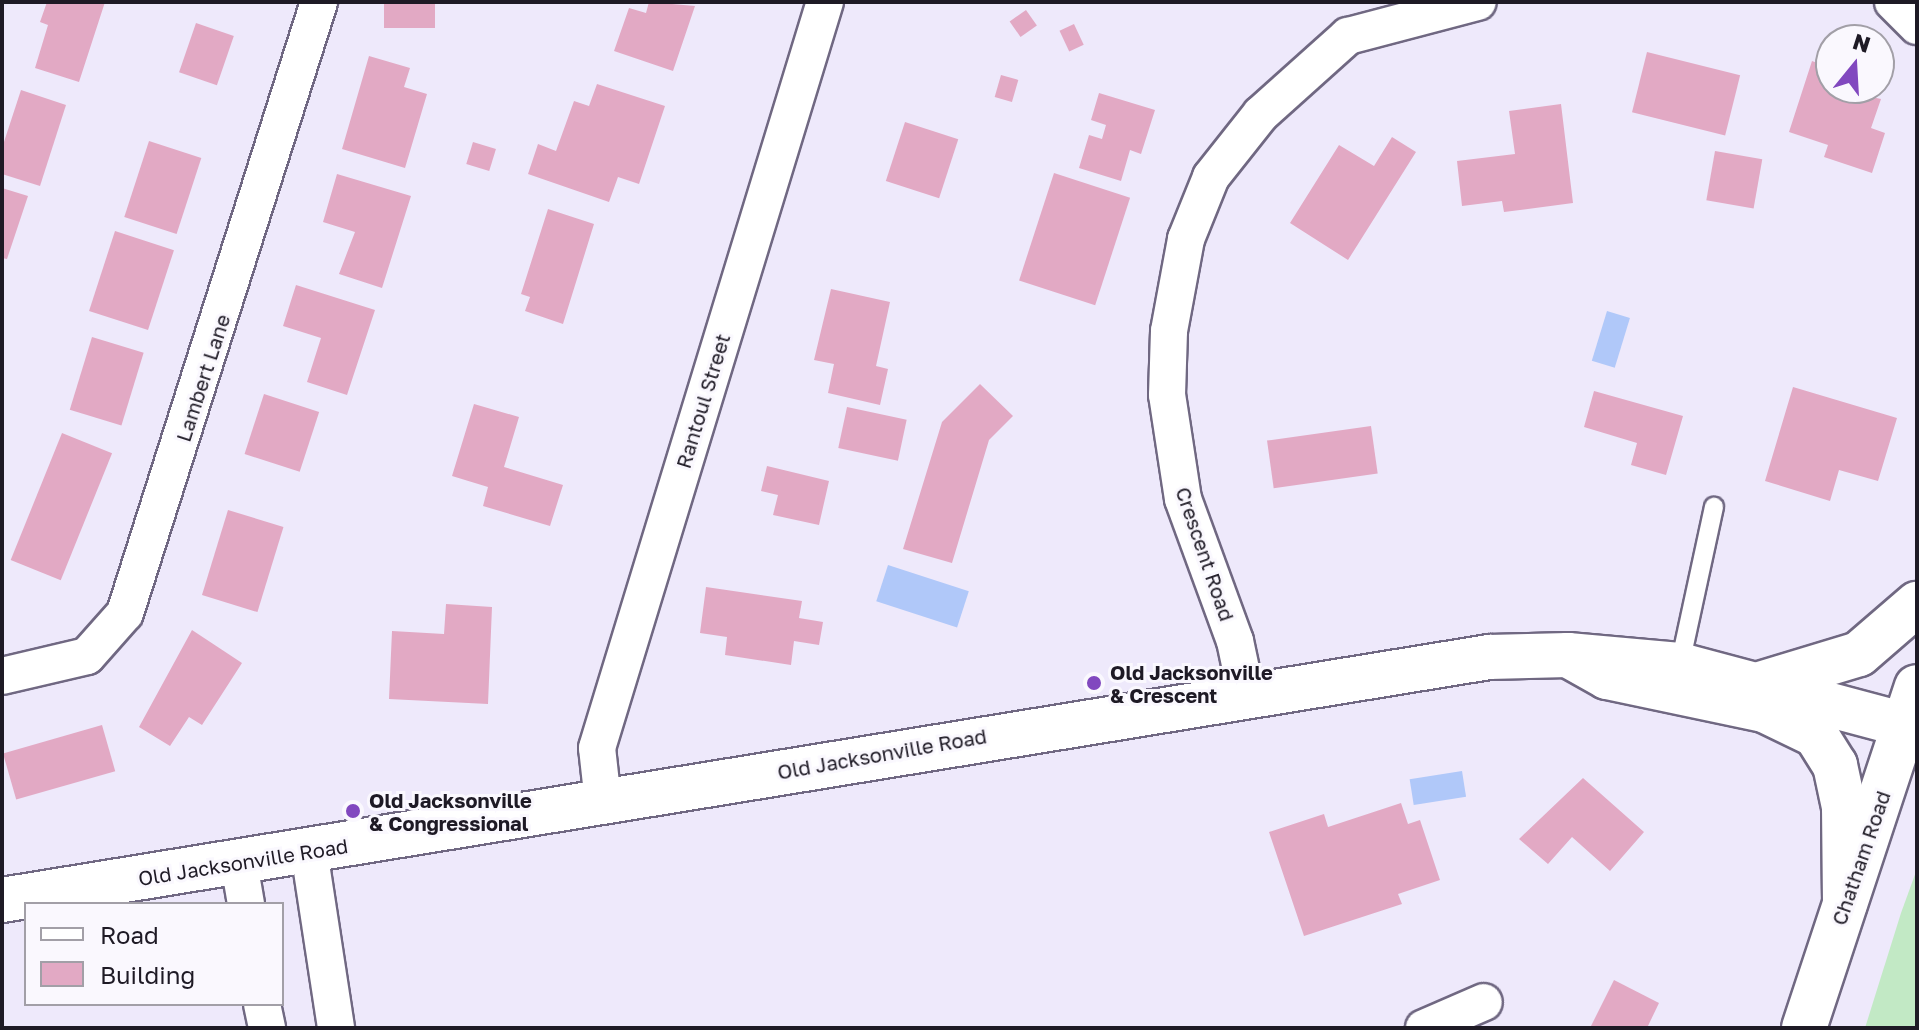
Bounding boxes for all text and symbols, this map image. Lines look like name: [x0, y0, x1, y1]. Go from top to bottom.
north arrow: [1815, 24, 1895, 104]
text: N: [1850, 27, 1874, 58]
street label: Lambert Lane: [171, 311, 235, 445]
street label: Rantoul Street: [671, 331, 735, 471]
street label: Crescent Road: [1171, 484, 1239, 624]
place label: Old Jacksonville & Crescent: [1110, 660, 1273, 707]
marker: Old Jacksonville & Crescent: [1085, 674, 1103, 692]
street label: Old Jacksonville Road: [775, 724, 989, 784]
place label: Old Jacksonville & Congressional: [369, 788, 532, 835]
street label: Chatham Road: [1827, 788, 1895, 928]
marker: Old Jacksonville & Congressional: [344, 802, 362, 820]
street label: Old Jacksonville Road: [136, 834, 350, 890]
legend: [24, 902, 284, 1006]
text: Road: [100, 920, 159, 949]
text: Building: [100, 960, 195, 989]

